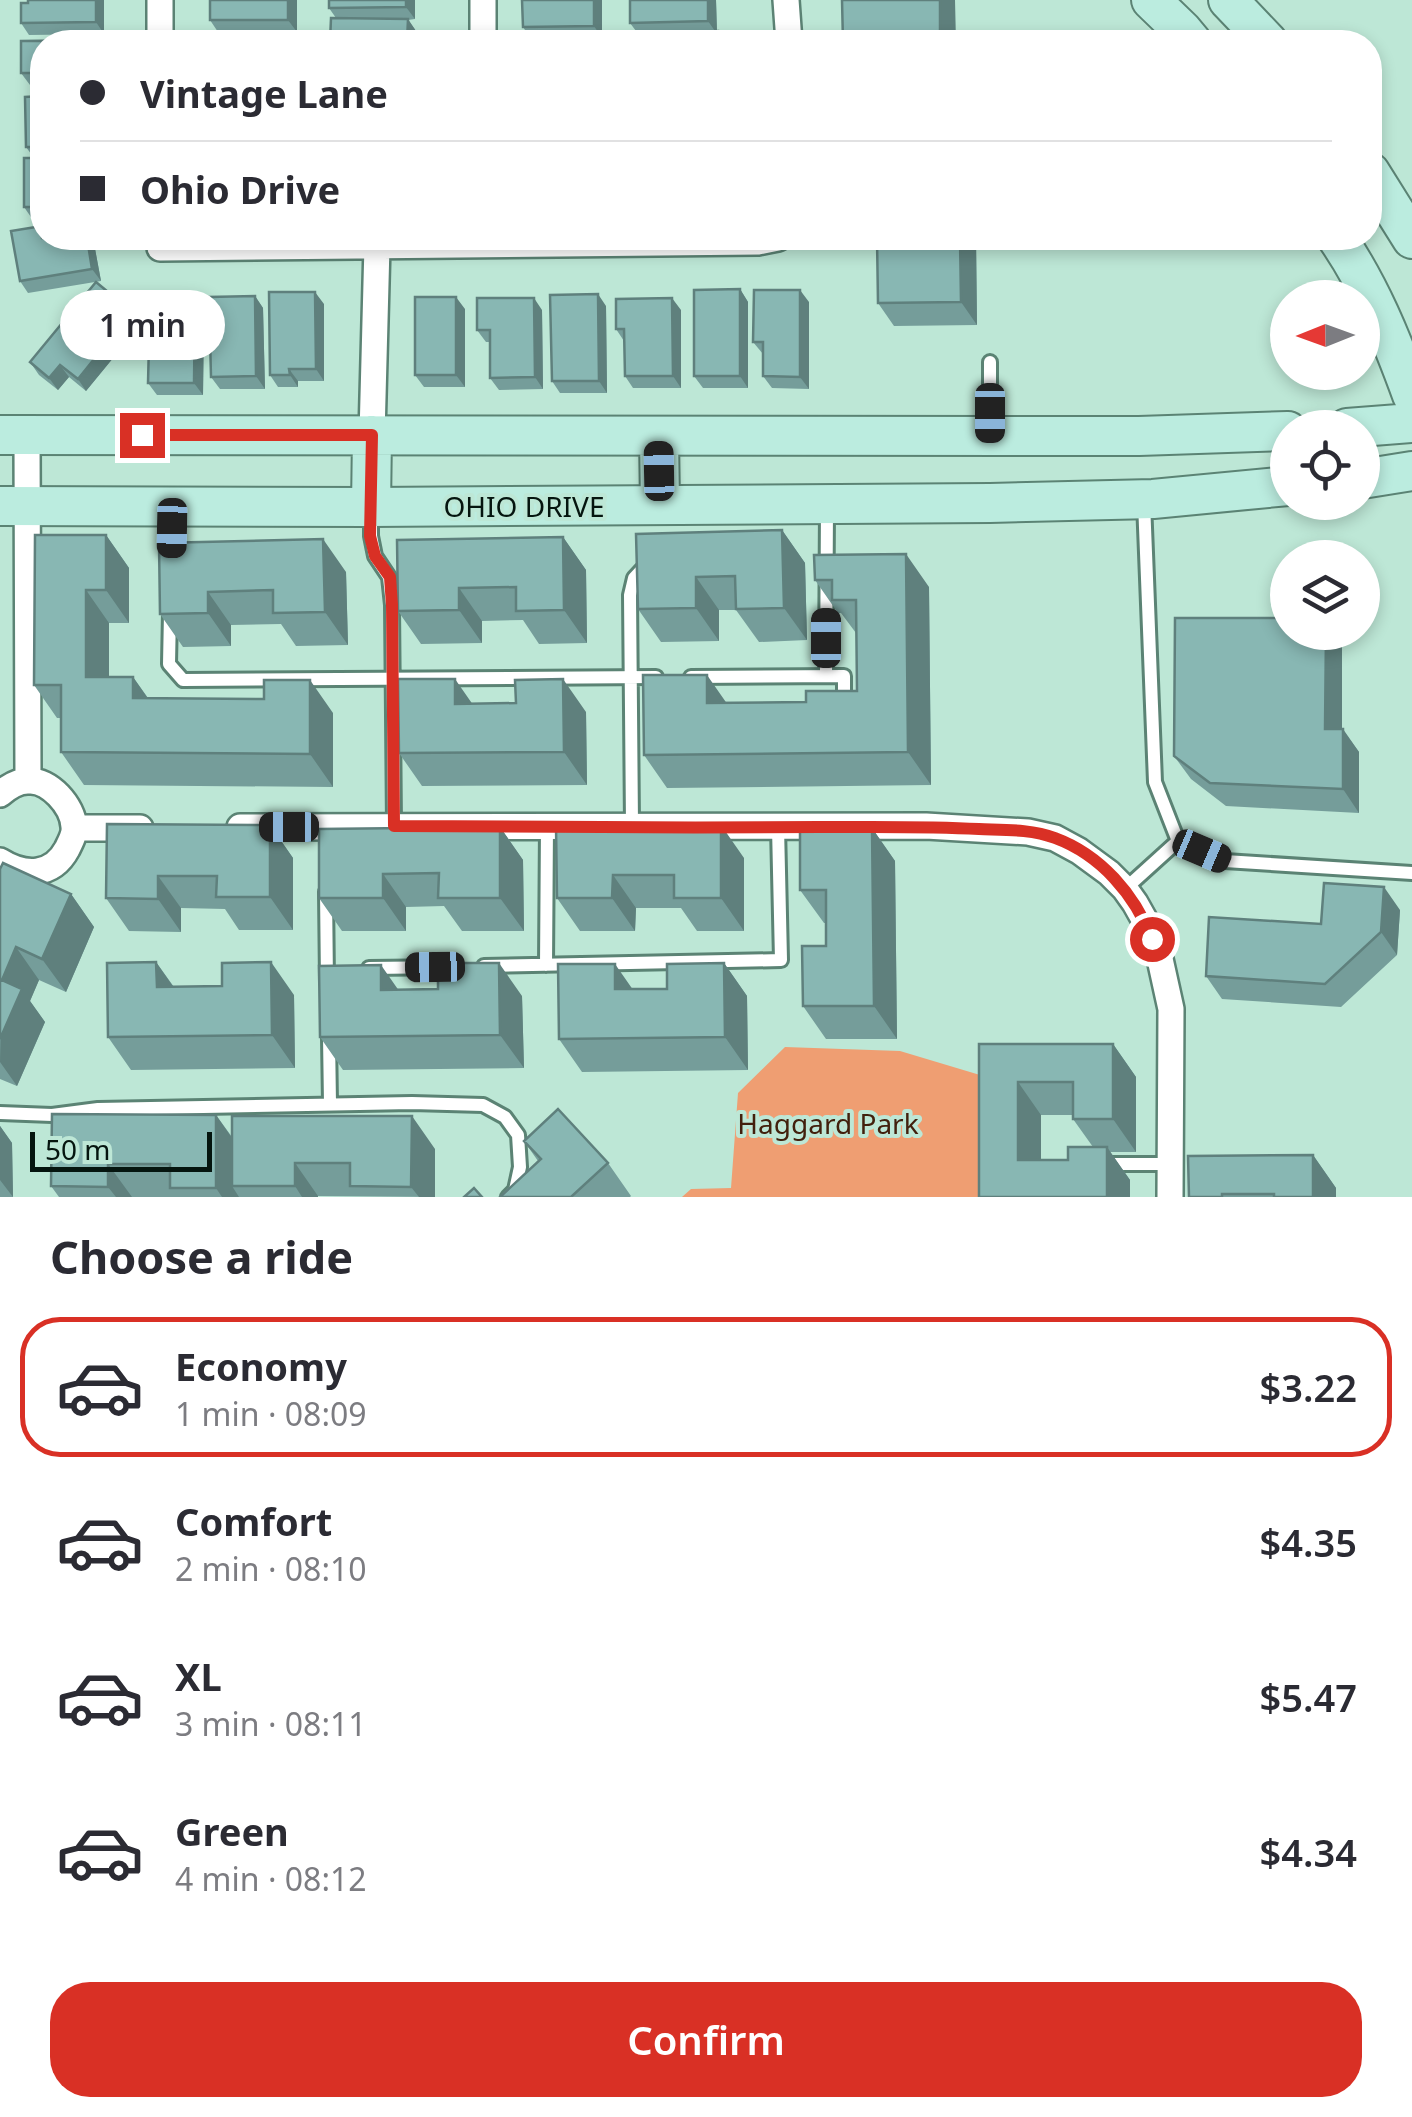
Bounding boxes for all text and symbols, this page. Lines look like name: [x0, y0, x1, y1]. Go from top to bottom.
text: Vintage Lane: [140, 67, 388, 119]
text: Ohio Drive: [140, 163, 340, 215]
north arrow: [1270, 280, 1380, 390]
map controls: [1270, 280, 1380, 650]
callout: 1 min: [59, 290, 224, 360]
text: 1 min: [99, 303, 186, 346]
car: [975, 383, 1005, 443]
button: locate: [1270, 410, 1380, 520]
route end: [120, 413, 165, 458]
car: [643, 441, 675, 501]
street label: OHIO DRIVE: [444, 487, 604, 525]
car: [156, 498, 188, 558]
button: layers: [1270, 540, 1380, 650]
car: [811, 608, 841, 668]
car: [259, 812, 319, 842]
car: [1169, 825, 1235, 877]
route start: [1130, 917, 1175, 962]
car: [405, 951, 465, 983]
park label: Haggard Park: [737, 1104, 919, 1142]
scale bar: [30, 1127, 212, 1172]
text: 50 m: [45, 1130, 111, 1168]
text: Choose a ride: [50, 1226, 353, 1287]
text: Economy: [175, 1340, 347, 1392]
icon: car: [55, 1342, 145, 1432]
text: $3.22: [1260, 1361, 1357, 1413]
text: 1 min · 08:09: [175, 1392, 367, 1435]
text: Comfort: [175, 1495, 332, 1547]
icon: car: [55, 1497, 145, 1587]
text: $4.35: [1260, 1516, 1357, 1568]
text: 2 min · 08:10: [175, 1547, 367, 1590]
text: XL: [175, 1650, 222, 1702]
icon: car: [55, 1652, 145, 1742]
text: $5.47: [1260, 1671, 1357, 1723]
text: 3 min · 08:11: [175, 1702, 367, 1745]
text: Green: [175, 1805, 289, 1857]
icon: car: [55, 1807, 145, 1897]
text: $4.34: [1260, 1826, 1357, 1878]
text: 4 min · 08:12: [175, 1857, 367, 1900]
button: Confirm: [50, 1982, 1362, 2097]

